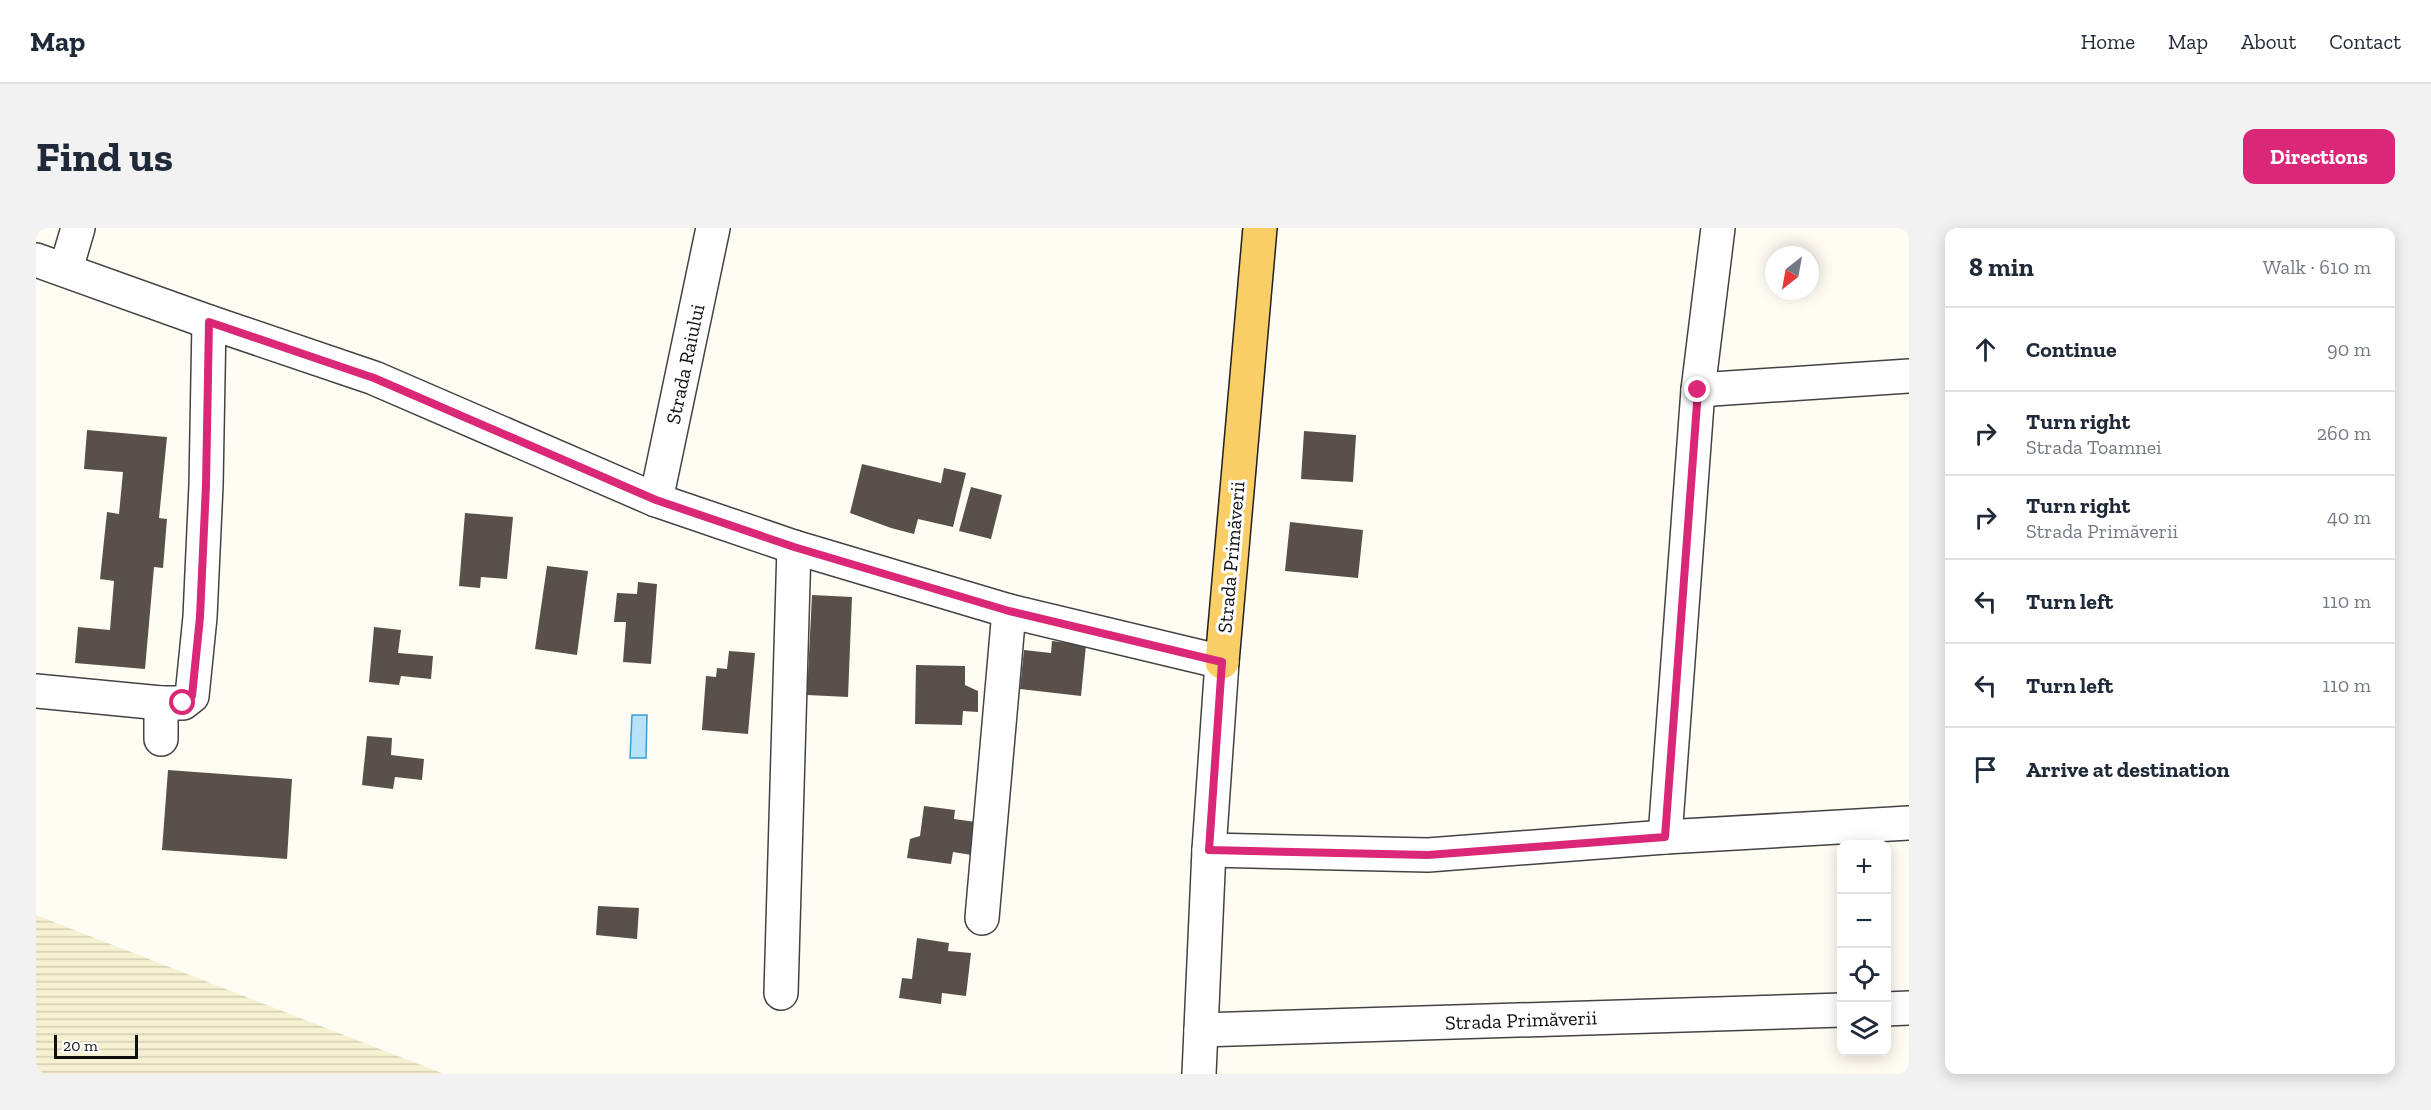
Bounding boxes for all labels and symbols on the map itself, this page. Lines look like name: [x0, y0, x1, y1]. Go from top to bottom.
north arrow: [1765, 246, 1819, 300]
street label: Strada Raiului: [661, 301, 710, 426]
route end: [1684, 376, 1710, 402]
street label: Strada Primăverii: [1212, 480, 1250, 634]
route start: [169, 689, 195, 715]
street label: Strada Primăverii: [1445, 1005, 1598, 1035]
scale bar: [54, 1032, 138, 1060]

